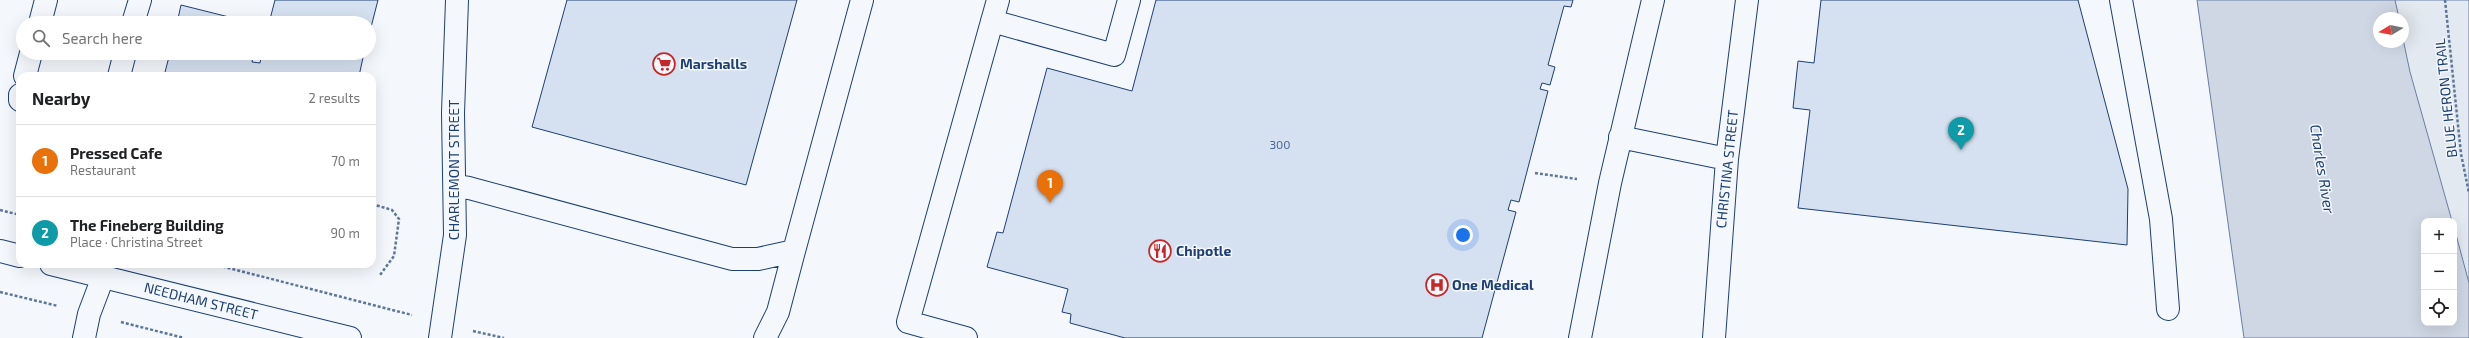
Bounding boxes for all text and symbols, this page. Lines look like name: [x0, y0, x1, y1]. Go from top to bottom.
north arrow: [2373, 12, 2409, 48]
search box: [16, 16, 376, 60]
icon: search: [30, 27, 52, 49]
text: Search here: [62, 29, 143, 47]
street label: BLUE HERON TRAIL: [2431, 37, 2460, 159]
supermarket icon: Marshalls: [651, 51, 677, 77]
place label: Marshalls: [680, 55, 747, 72]
text: Nearby: [32, 88, 90, 108]
text: 2 results: [308, 90, 360, 106]
street label: CHARLEMONT STREET: [445, 100, 462, 240]
street label: CHRISTINA STREET: [1712, 109, 1741, 229]
pin: 2: [1948, 117, 1974, 150]
water label: Charles River: [2307, 123, 2339, 216]
house number: 300: [1269, 137, 1291, 151]
text: Pressed Cafe: [70, 144, 162, 162]
text: 1: [42, 153, 48, 169]
text: 70 m: [331, 153, 360, 169]
text: Restaurant: [70, 162, 136, 178]
pin: 1: [1037, 170, 1063, 203]
text: The Fineberg Building: [70, 216, 224, 234]
map controls: [2421, 218, 2457, 326]
button: +: [2421, 218, 2457, 254]
text: 2: [41, 225, 49, 241]
text: 90 m: [330, 225, 360, 241]
your location: [1453, 225, 1473, 245]
text: Place · Christina Street: [70, 234, 203, 250]
restaurant icon: Chipotle: [1147, 238, 1173, 264]
place label: Chipotle: [1176, 242, 1231, 259]
button: −: [2421, 254, 2457, 290]
hospital icon: One Medical: [1424, 272, 1450, 298]
place label: One Medical: [1452, 276, 1534, 293]
street label: NEEDHAM STREET: [142, 278, 260, 323]
button: locate: [2421, 290, 2457, 326]

